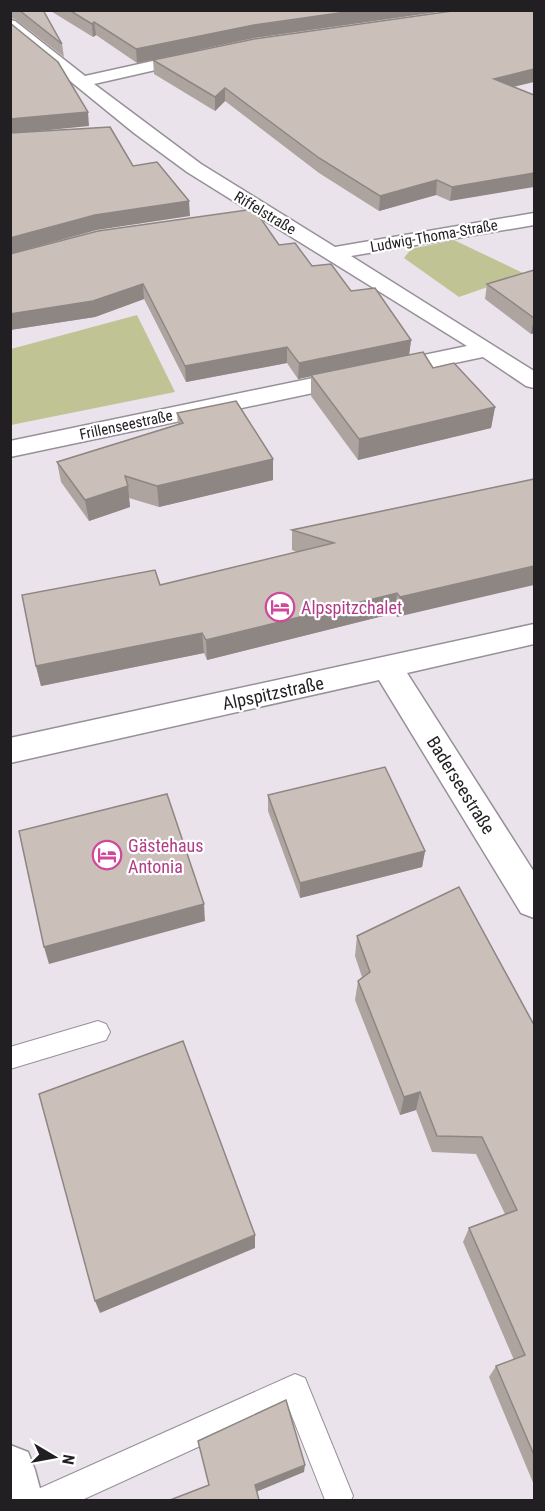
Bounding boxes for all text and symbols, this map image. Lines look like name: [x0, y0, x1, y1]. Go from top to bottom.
street label: Riffelstraße: [231, 188, 299, 238]
street label: Ludwig-Thoma-Straße: [369, 216, 499, 256]
street label: Frillenseestraße: [78, 406, 174, 444]
hotel icon: Alpspitzchalet: [264, 591, 296, 623]
place label: Alpspitzchalet: [301, 597, 402, 618]
street label: Alpspitzstraße: [220, 672, 326, 714]
street label: Baderseestraße: [423, 732, 499, 838]
place label: Gästehaus Antonia: [128, 835, 203, 877]
hotel icon: Gästehaus Antonia: [91, 839, 123, 871]
north arrow: [24, 1427, 84, 1487]
text: N: [58, 1453, 78, 1466]

